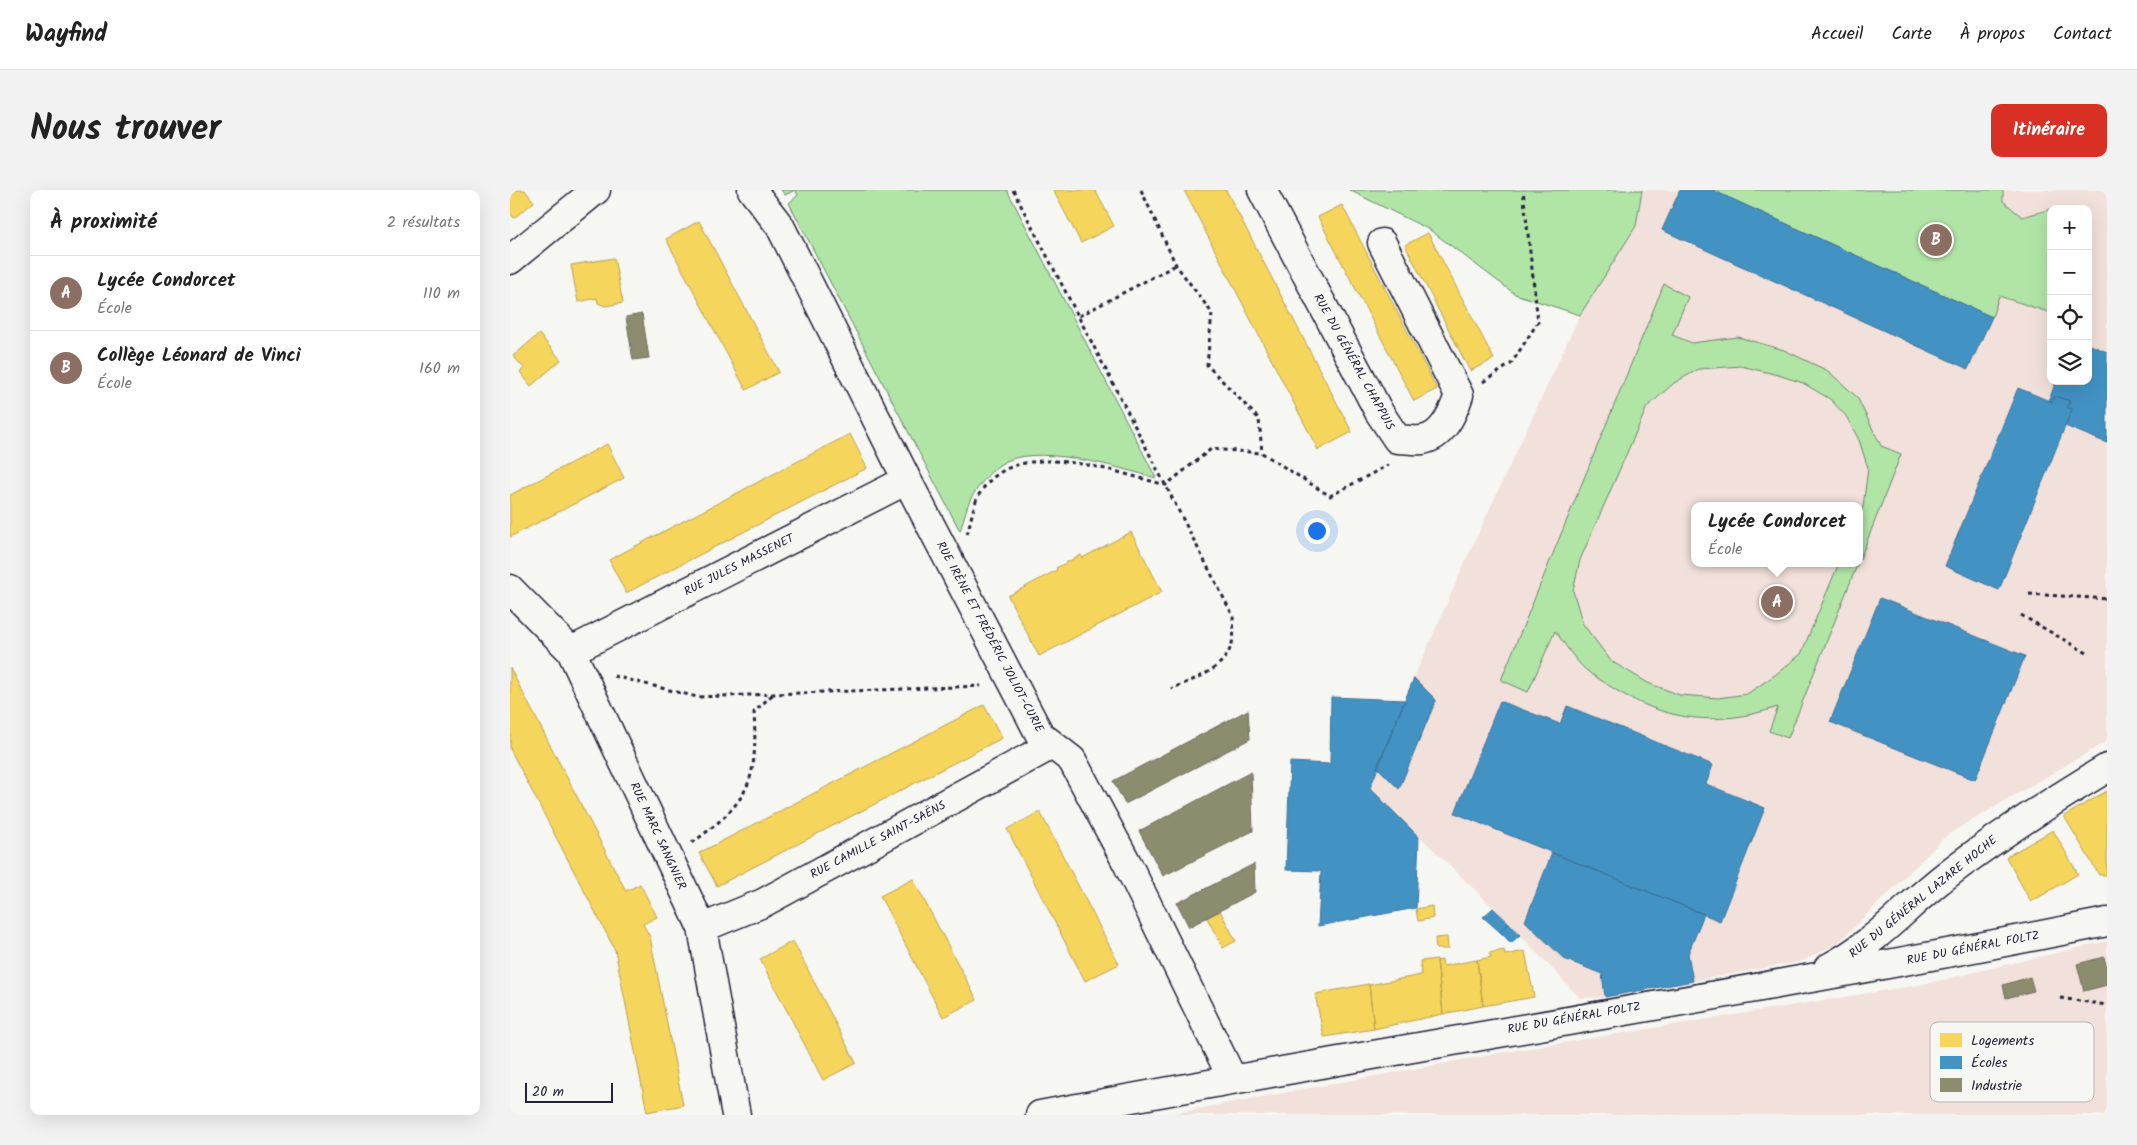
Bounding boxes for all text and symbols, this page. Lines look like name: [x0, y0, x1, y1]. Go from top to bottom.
text: Wayfind: [25, 15, 107, 54]
text: Accueil: [1811, 20, 1864, 49]
text: Carte: [1892, 20, 1932, 49]
text: À propos: [1960, 20, 2025, 49]
text: Contact: [2053, 20, 2112, 49]
text: Nous trouver: [30, 102, 221, 158]
button: Itinéraire: [1991, 104, 2107, 157]
map controls: [2047, 205, 2092, 385]
button: +: [2047, 205, 2092, 250]
text: À proximité: [50, 206, 157, 239]
text: 2 résultats: [387, 210, 460, 235]
pin: B: [1920, 221, 1952, 259]
button: −: [2047, 250, 2092, 295]
text: Lycée Condorcet: [97, 266, 236, 296]
text: A: [61, 281, 71, 306]
text: 110 m: [423, 281, 460, 306]
street label: RUE DU GÉNÉRAL CHAPPUIS: [1308, 290, 1400, 434]
button: locate: [2047, 295, 2092, 340]
text: École: [97, 296, 132, 321]
button: layers: [2047, 340, 2092, 385]
text: Collège Léonard de Vinci: [97, 341, 301, 371]
text: B: [61, 356, 71, 381]
text: 160 m: [419, 356, 460, 381]
text: École: [97, 371, 132, 396]
popup: [1691, 502, 1863, 567]
text: Lycée Condorcet: [1708, 507, 1846, 537]
your location: [1304, 518, 1330, 544]
street label: RUE JULES MASSENET: [680, 528, 799, 601]
text: École: [1708, 537, 1743, 562]
street label: RUE IRÈNE ET FRÉDÉRIC JOLIOT-CURIE: [931, 538, 1049, 737]
pin: A: [1761, 583, 1793, 621]
street label: RUE MARC SANGNIER: [625, 779, 691, 893]
street label: RUE CAMILLE SAINT-SAËNS: [807, 796, 950, 884]
street label: RUE DU GÉNÉRAL LAZARE HOCHE: [1845, 830, 2002, 963]
street label: RUE DU GÉNÉRAL FOLTZ: [1905, 926, 2041, 970]
street label: RUE DU GÉNÉRAL FOLTZ: [1506, 997, 1642, 1039]
legend: [1930, 1022, 2094, 1102]
text: Logements: [1971, 1030, 2034, 1052]
text: Écoles: [1971, 1052, 2007, 1074]
text: Industrie: [1971, 1075, 2023, 1097]
scale bar: [525, 1080, 612, 1103]
text: 20 m: [532, 1081, 564, 1103]

